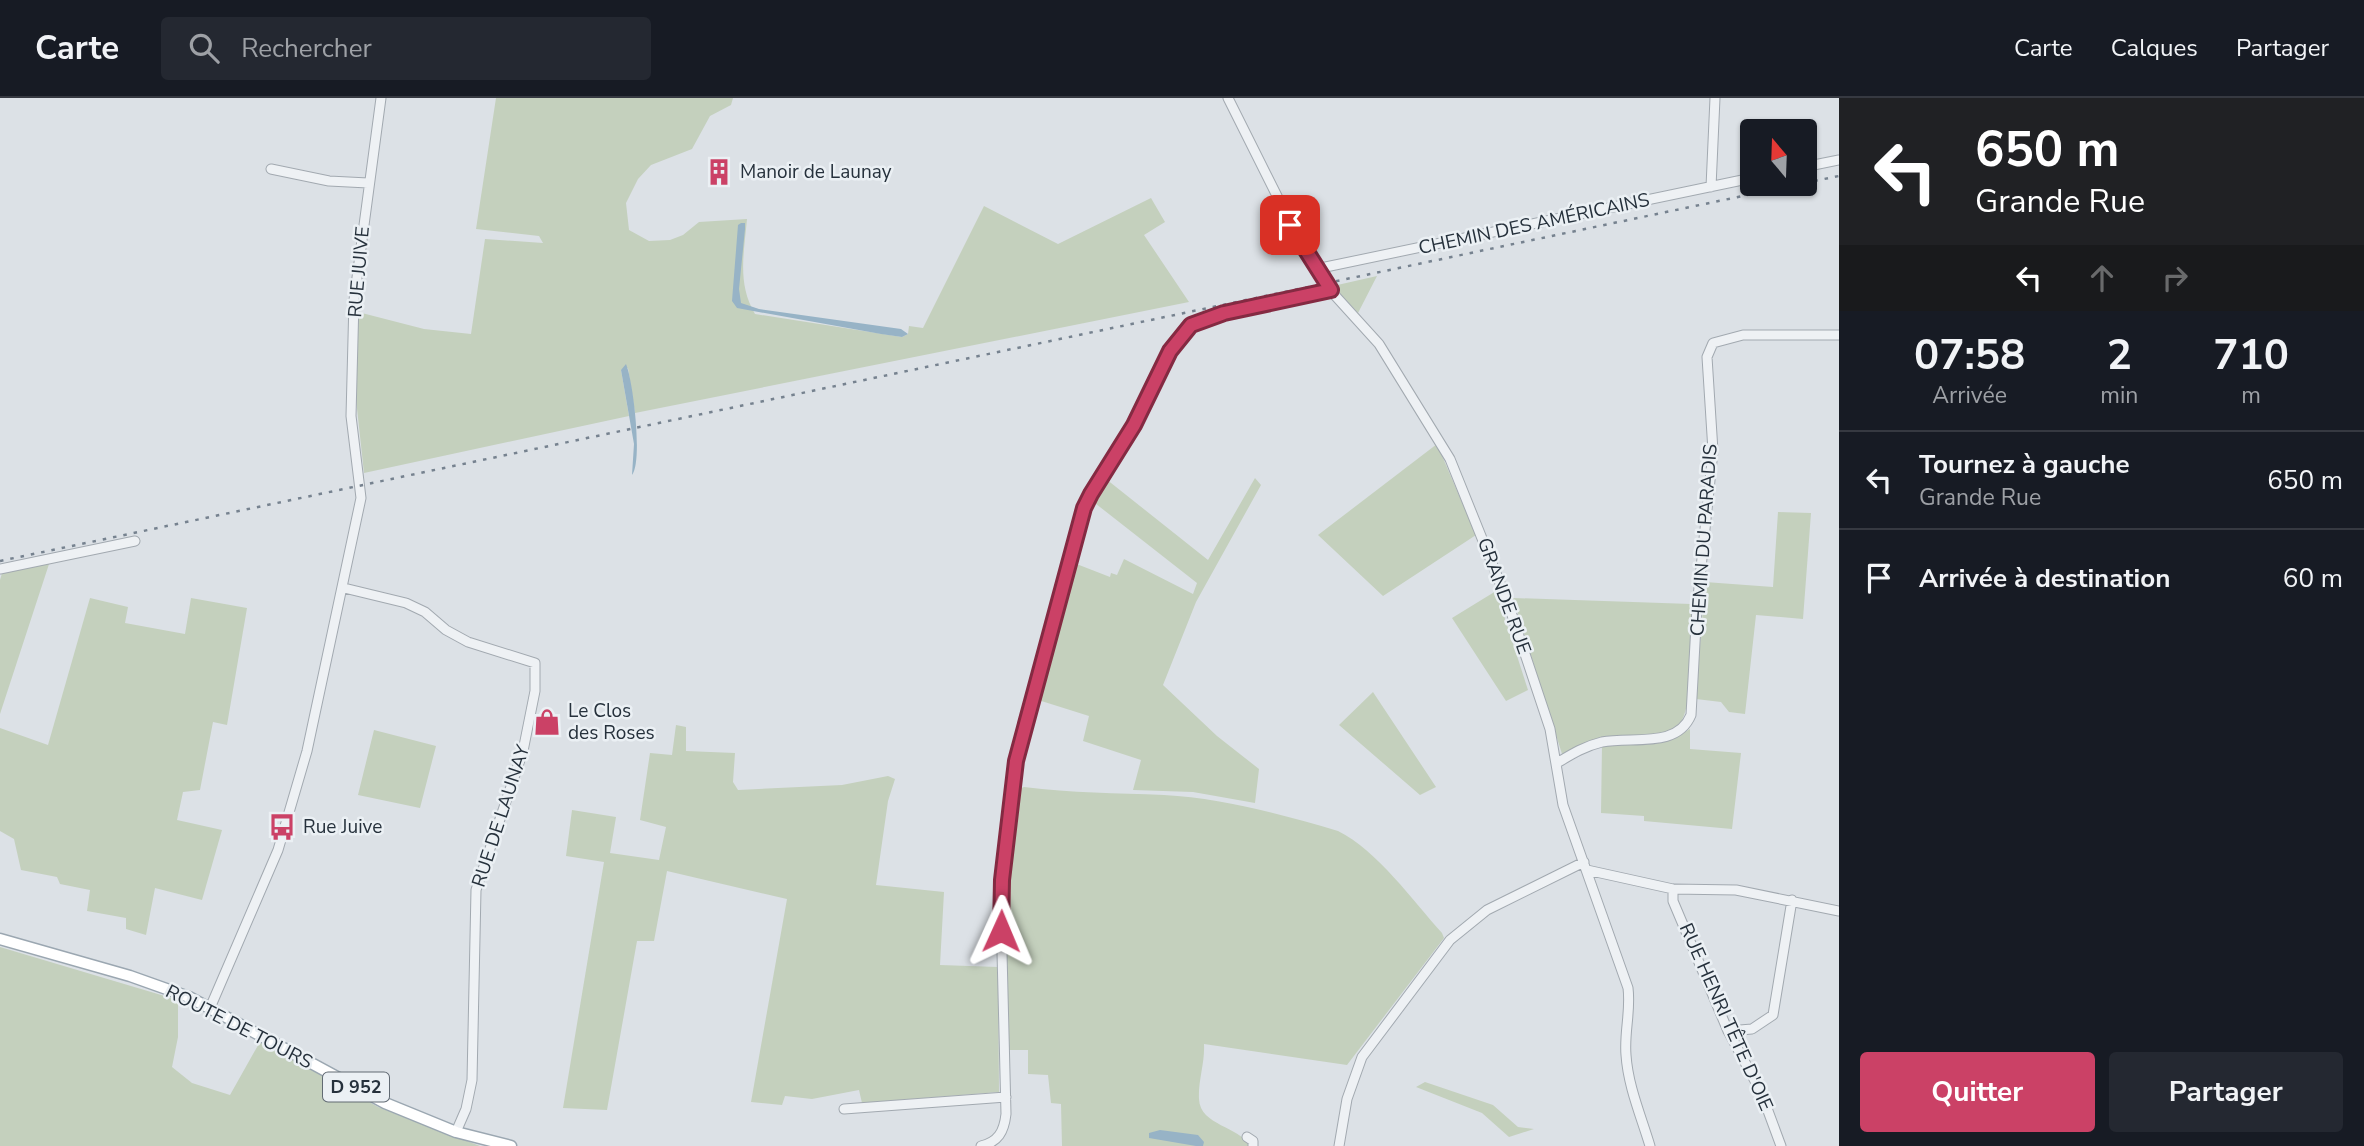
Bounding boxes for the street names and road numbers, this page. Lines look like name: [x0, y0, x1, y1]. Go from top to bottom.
street label: CHEMIN DES AMÉRICAINS: [1416, 187, 1652, 261]
street label: RUE JUIVE: [342, 225, 376, 319]
street label: CHEMIN DU PARADIS: [1684, 443, 1724, 637]
street label: GRANDE RUE: [1471, 534, 1537, 658]
street label: RUE DE LAUNAY: [466, 741, 536, 890]
street label: RUE HENRI TÊTE D'OIE: [1673, 919, 1779, 1115]
street label: ROUTE DE TOURS: [161, 979, 317, 1075]
road number: D 952: [323, 1072, 389, 1102]

